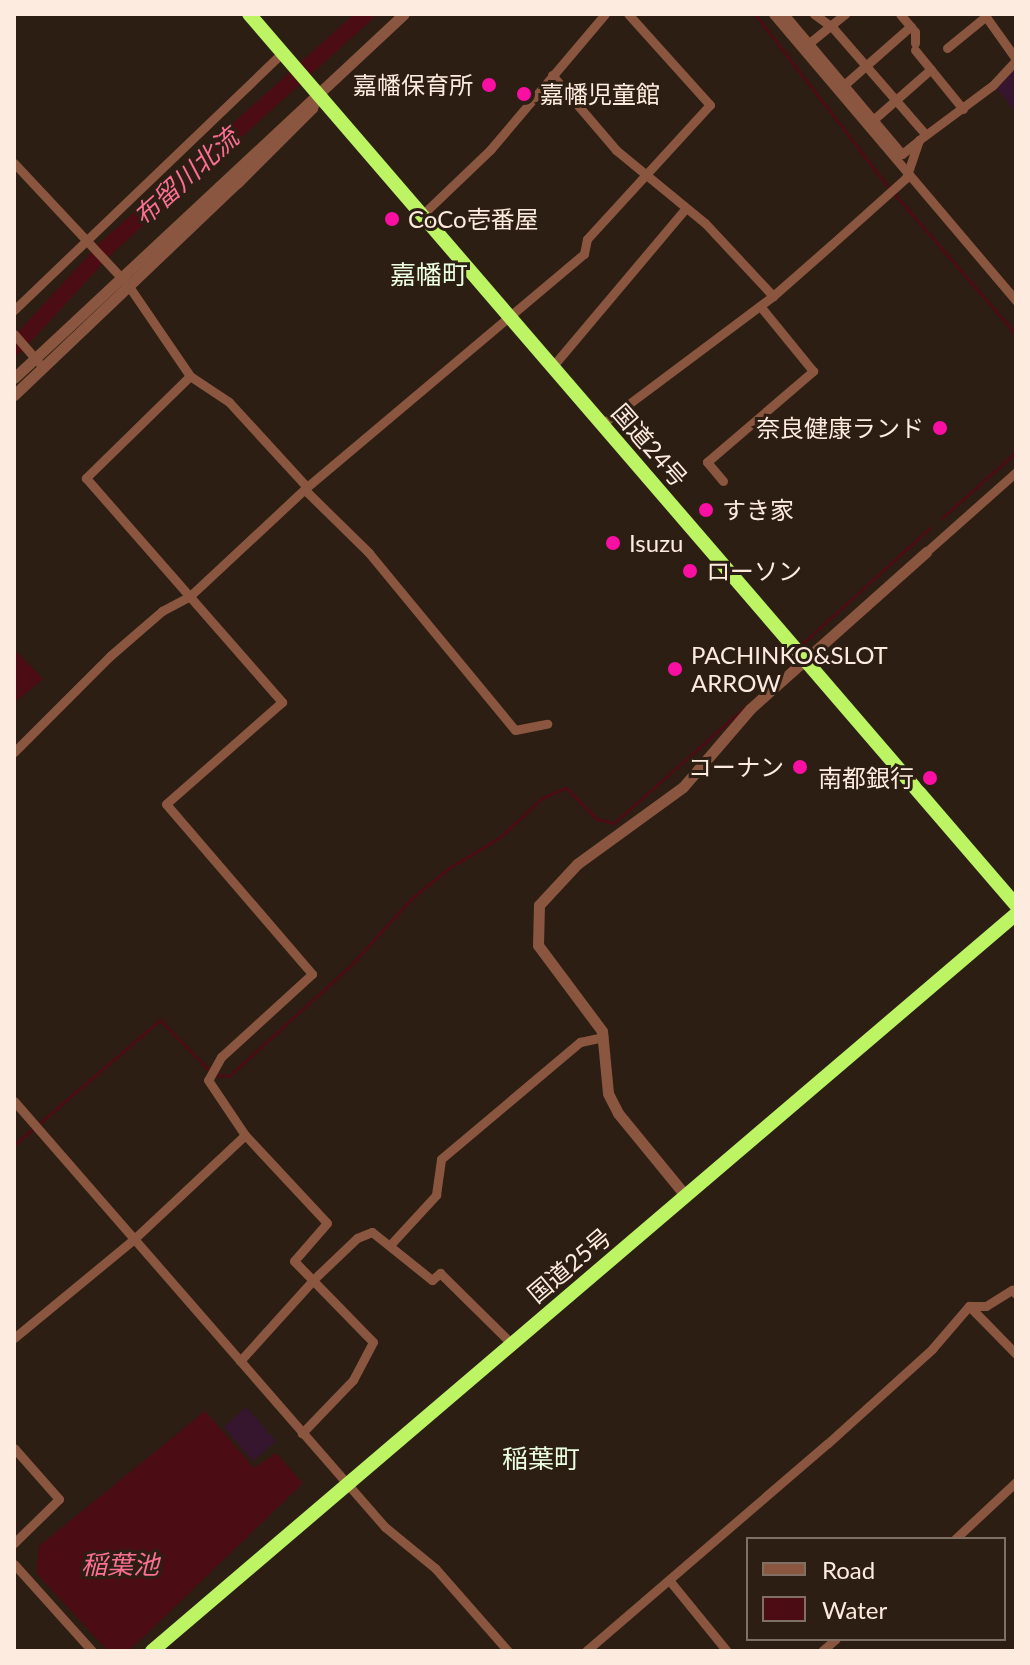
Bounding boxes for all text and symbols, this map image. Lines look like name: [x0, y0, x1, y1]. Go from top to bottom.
place label: 嘉幡保育所: [353, 71, 473, 99]
marker: 嘉幡保育所: [480, 76, 498, 94]
place label: 嘉幡児童館: [540, 80, 660, 108]
marker: 嘉幡児童館: [515, 85, 533, 103]
water label: 布留川北流: [127, 122, 245, 232]
place label: CoCo壱番屋: [408, 205, 539, 233]
marker: CoCo壱番屋: [383, 210, 401, 228]
district label: 嘉幡町: [390, 259, 468, 291]
street label: 国道24号: [606, 398, 694, 492]
place label: 奈良健康ランド: [756, 414, 924, 442]
marker: 奈良健康ランド: [931, 419, 949, 437]
place label: すき家: [722, 496, 794, 524]
marker: すき家: [697, 501, 715, 519]
place label: Isuzu: [629, 529, 683, 557]
marker: Isuzu: [604, 534, 622, 552]
place label: ローソン: [706, 557, 802, 585]
marker: ローソン: [681, 562, 699, 580]
place label: PACHINKO&SLOT ARROW: [691, 641, 888, 697]
marker: PACHINKO&SLOT ARROW: [666, 660, 684, 678]
place label: コーナン: [688, 753, 784, 781]
marker: コーナン: [791, 758, 809, 776]
place label: 南都銀行: [818, 764, 914, 792]
marker: 南都銀行: [921, 769, 939, 787]
street label: 国道25号: [522, 1222, 616, 1308]
district label: 稲葉町: [502, 1443, 580, 1475]
legend: [746, 1537, 1006, 1641]
water label: 稲葉池: [81, 1549, 159, 1581]
text: Road: [822, 1555, 875, 1584]
text: Water: [822, 1595, 887, 1624]

